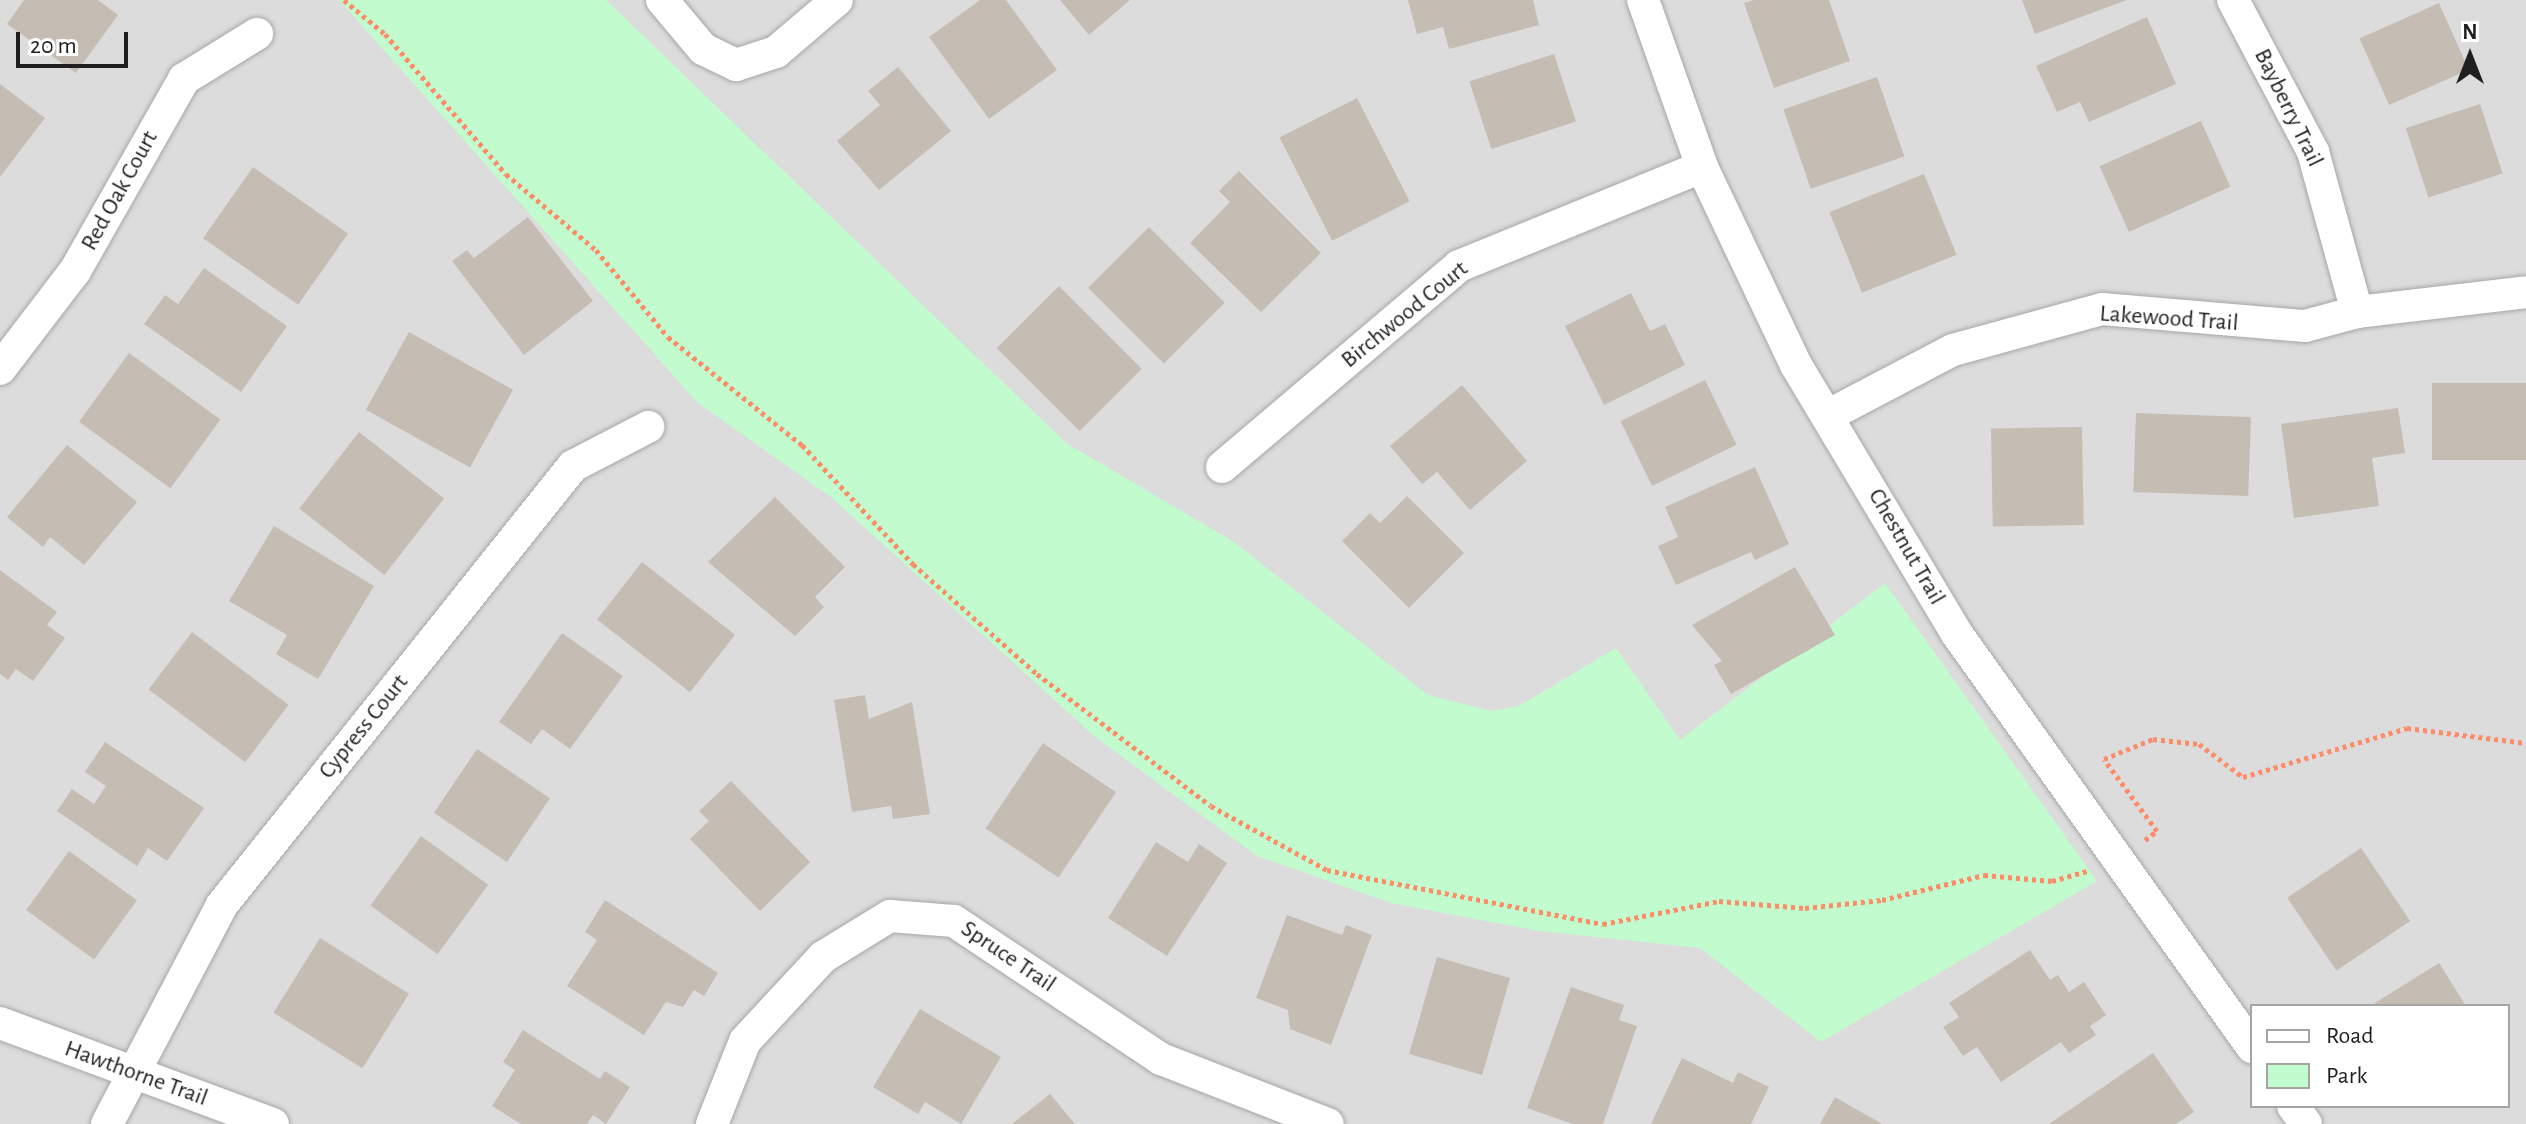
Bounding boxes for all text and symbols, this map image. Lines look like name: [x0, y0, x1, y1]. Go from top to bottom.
scale bar: [20, 16, 132, 66]
north arrow: [2430, 16, 2510, 96]
text: N: [2462, 21, 2478, 43]
text: 20 m: [30, 34, 77, 58]
street label: Bayberry Trail: [2247, 44, 2329, 172]
street label: Red Oak Court: [75, 126, 165, 256]
street label: Birchwood Court: [1336, 255, 1474, 375]
street label: Lakewood Trail: [2099, 300, 2239, 338]
street label: Chestnut Trail: [1861, 484, 1951, 610]
street label: Cypress Court: [313, 669, 415, 785]
street label: Spruce Trail: [955, 915, 1061, 999]
legend: [2250, 1004, 2510, 1108]
text: Road: [2326, 1024, 2374, 1048]
street label: Hawthorne Trail: [60, 1035, 212, 1113]
text: Park: [2326, 1064, 2367, 1088]

